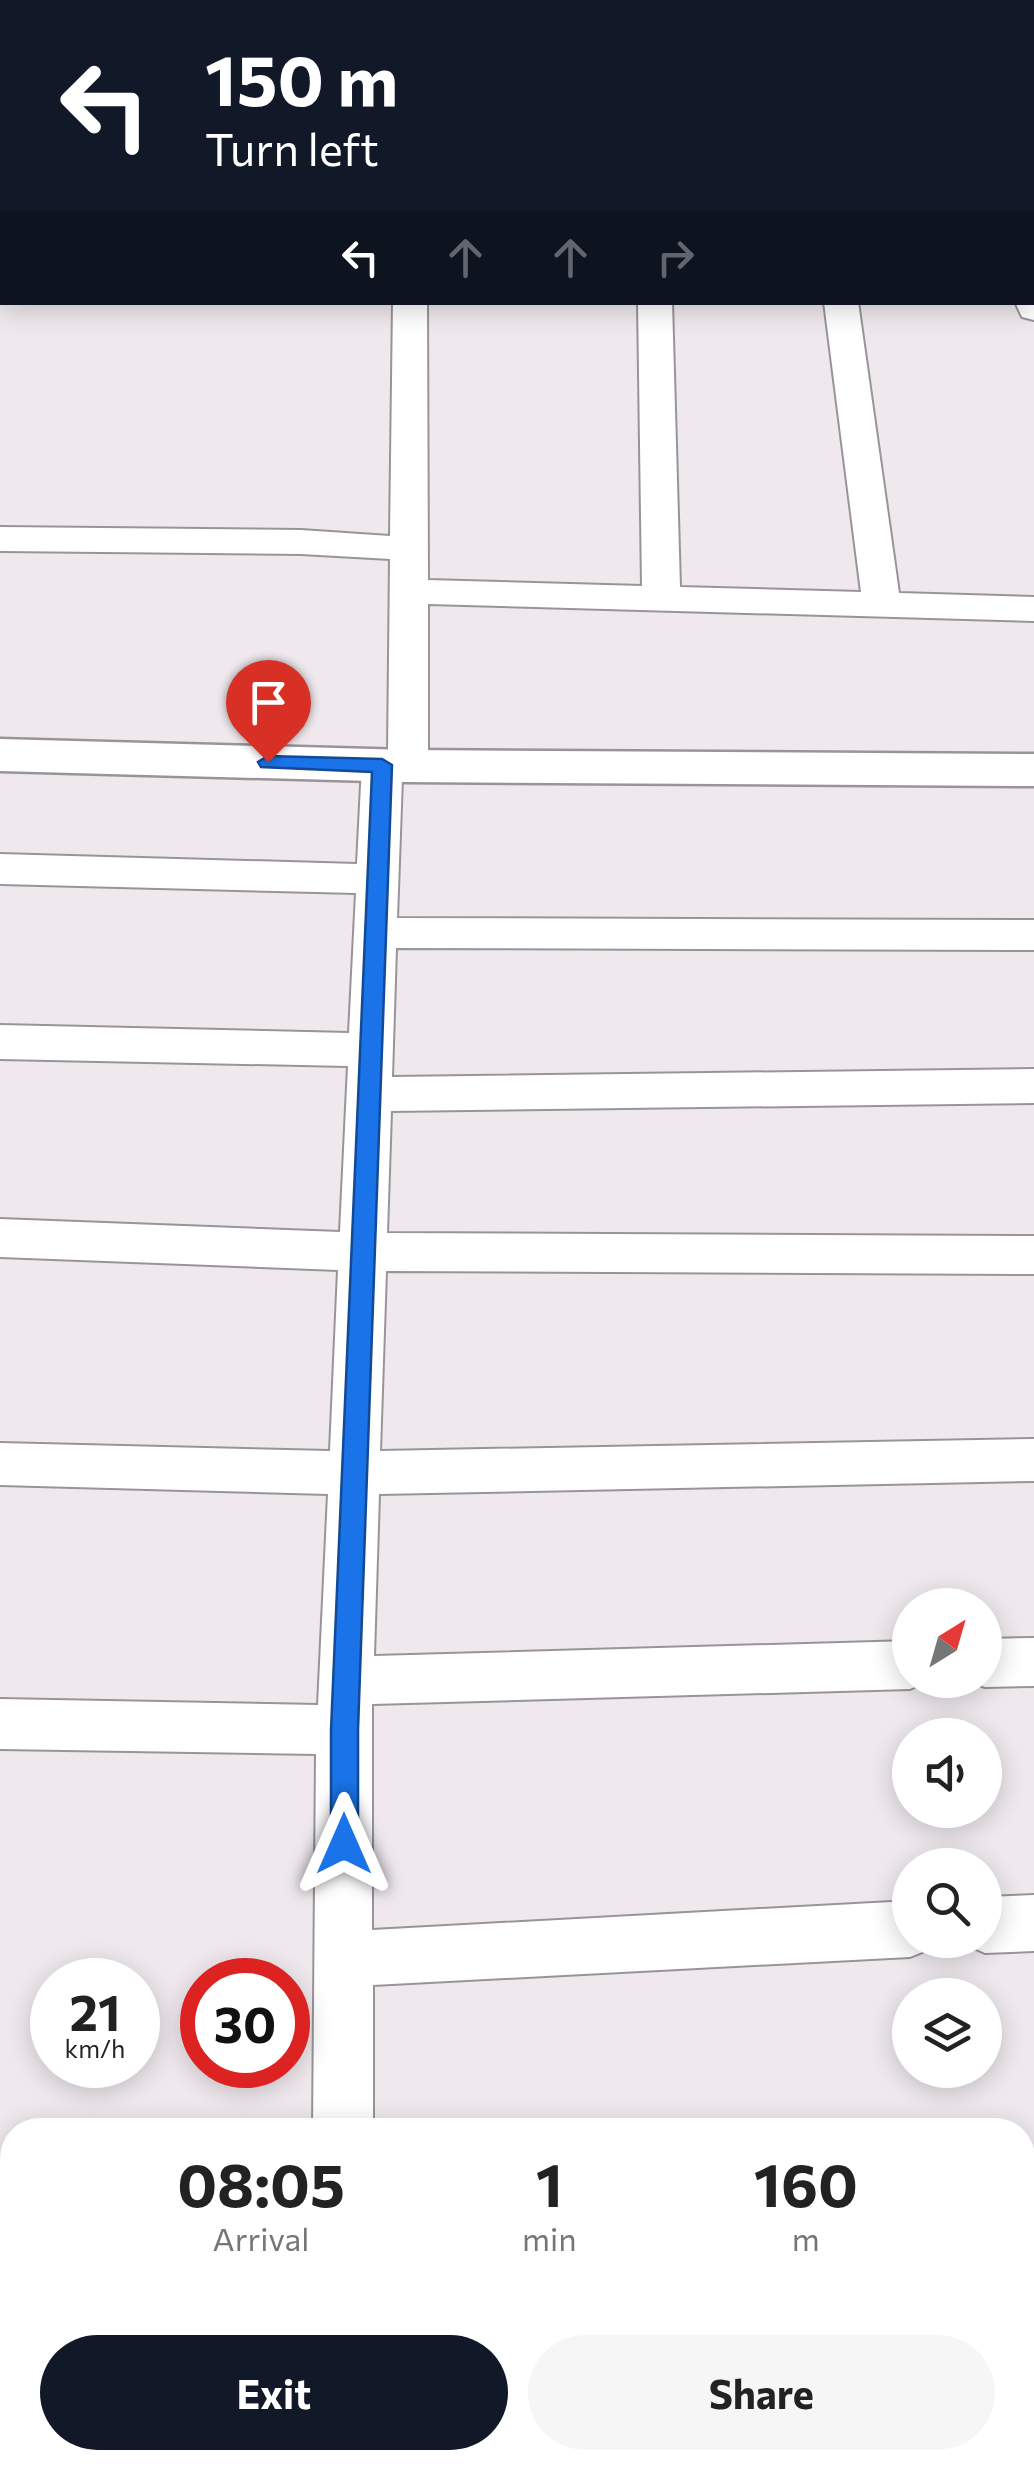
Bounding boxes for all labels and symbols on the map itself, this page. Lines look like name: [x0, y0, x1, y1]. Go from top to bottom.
pin: [226, 660, 311, 763]
north arrow: [892, 1588, 1002, 1698]
position arrow: [292, 1792, 396, 1896]
speed limit sign: 30: [180, 1958, 310, 2088]

